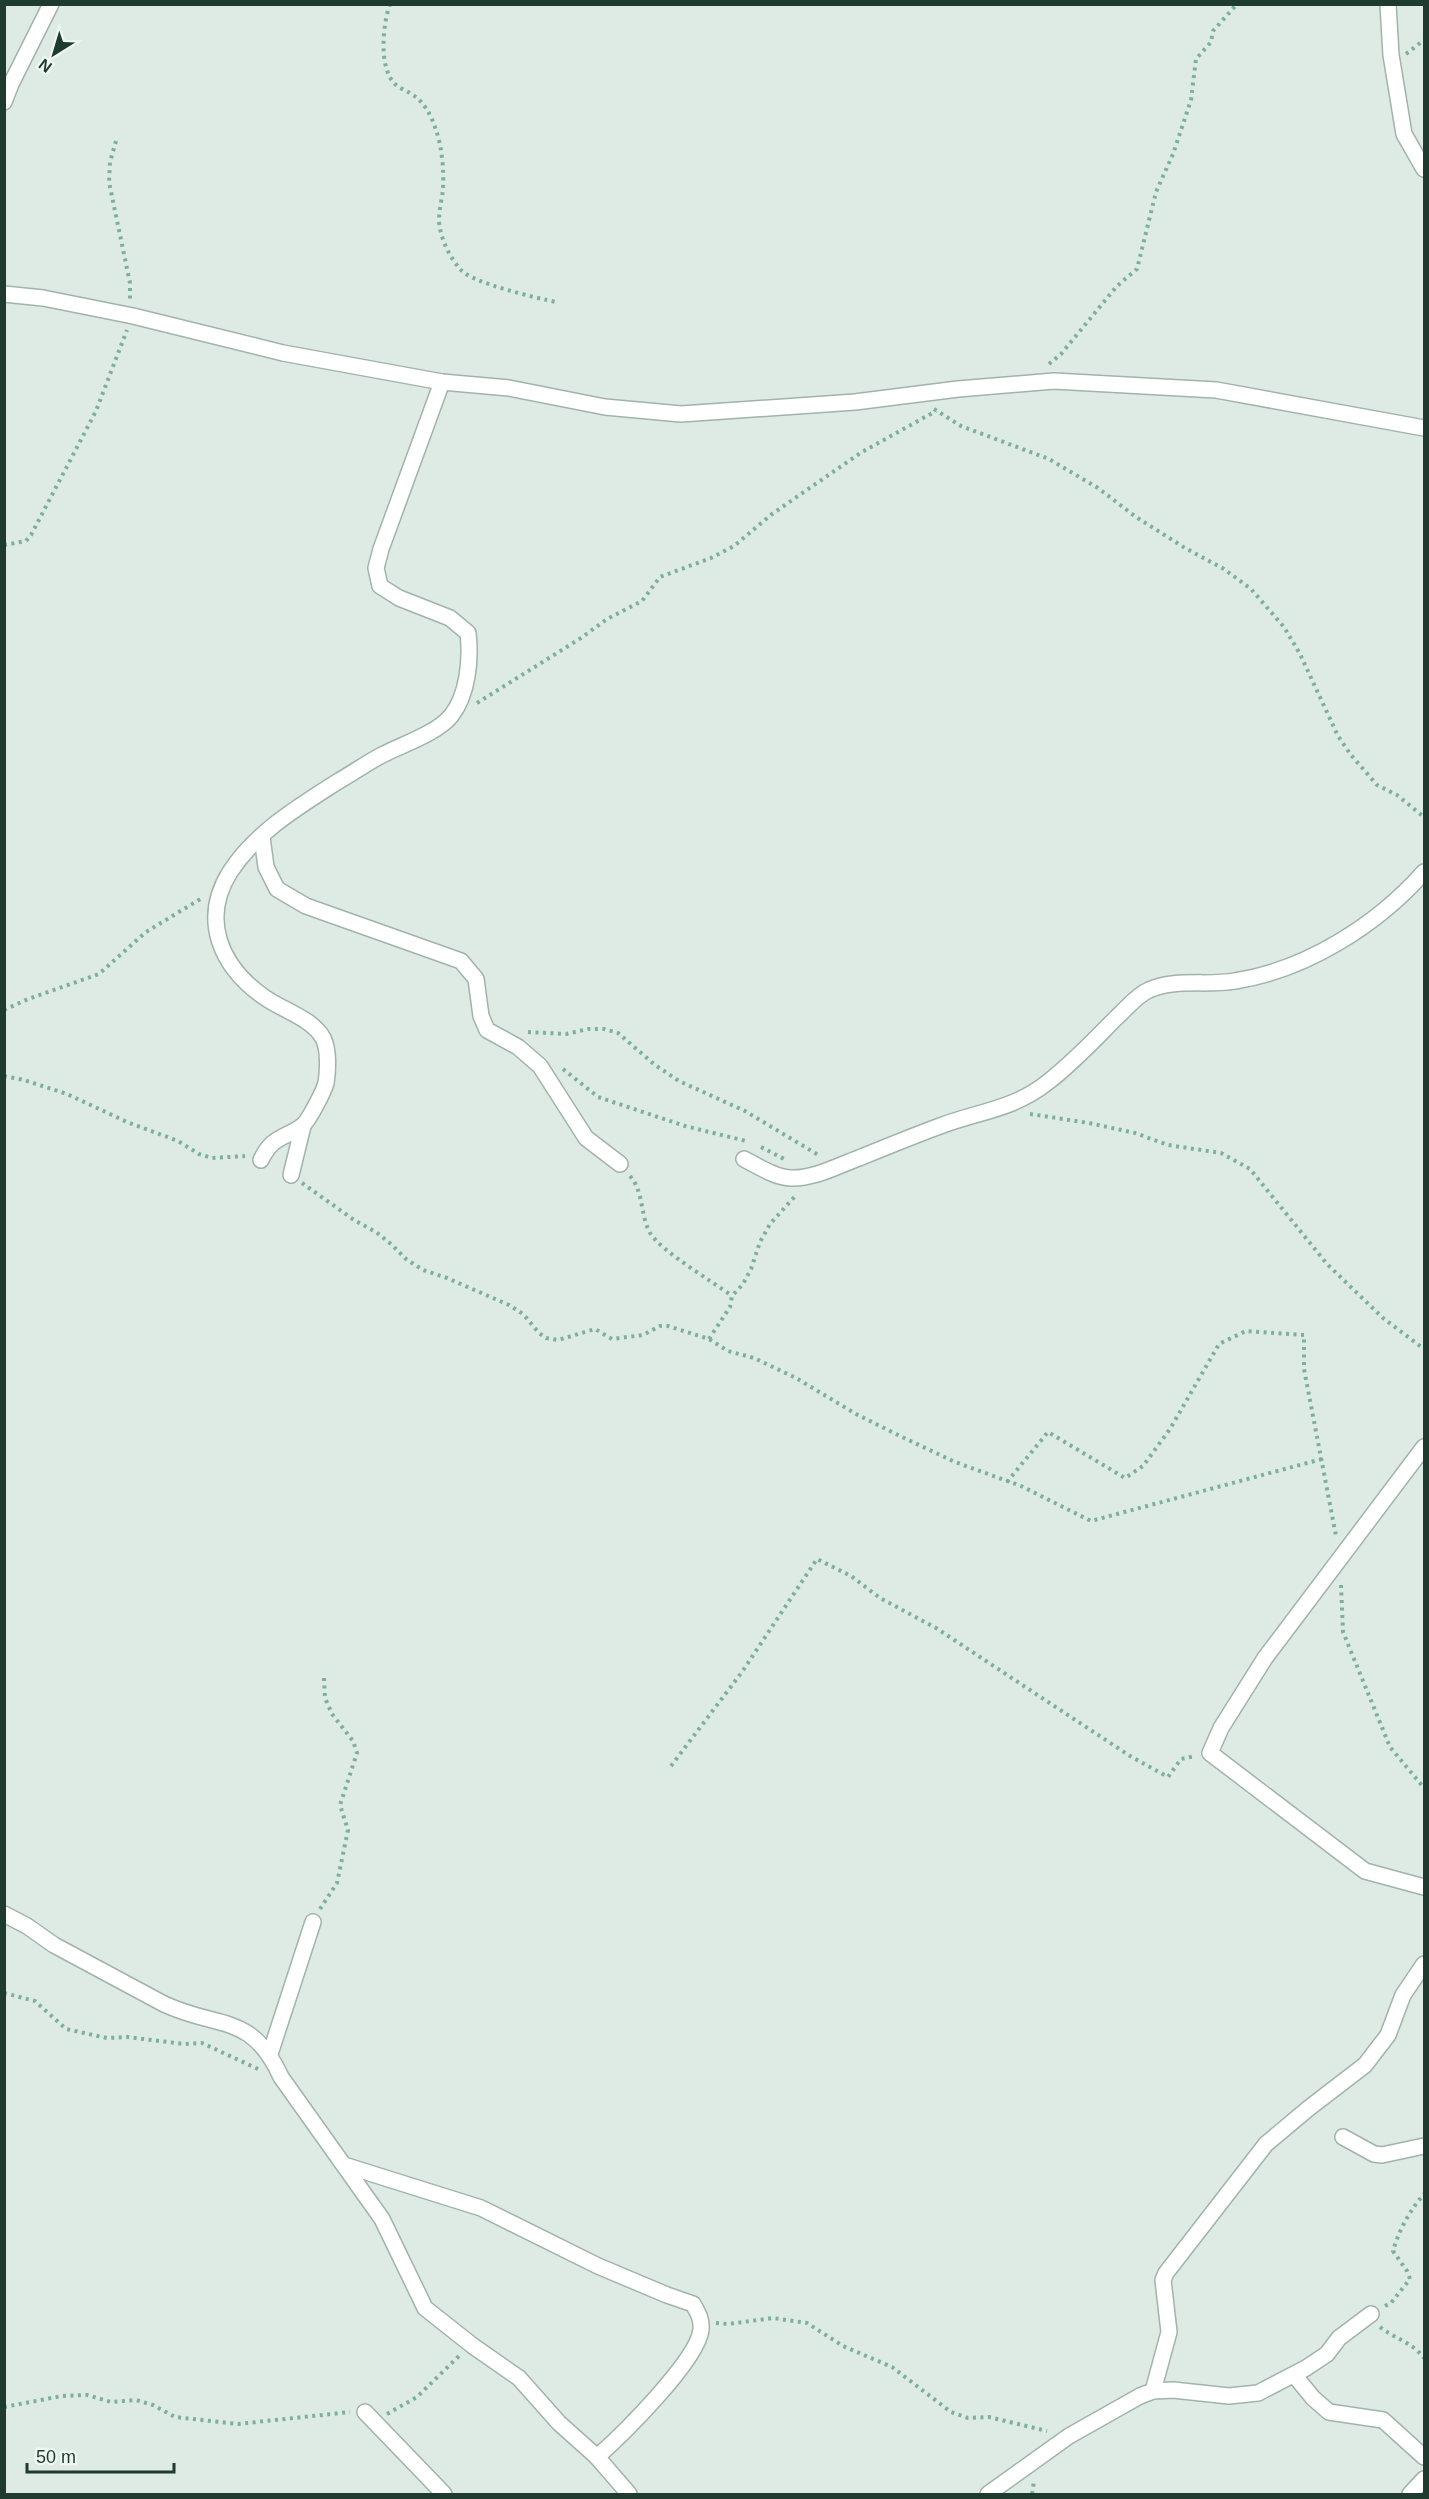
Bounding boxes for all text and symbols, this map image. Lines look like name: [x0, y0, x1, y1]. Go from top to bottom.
north arrow: [24, 24, 84, 84]
text: N: [36, 55, 55, 76]
scale bar: [27, 2436, 174, 2474]
text: 50 m: [36, 2447, 76, 2467]

